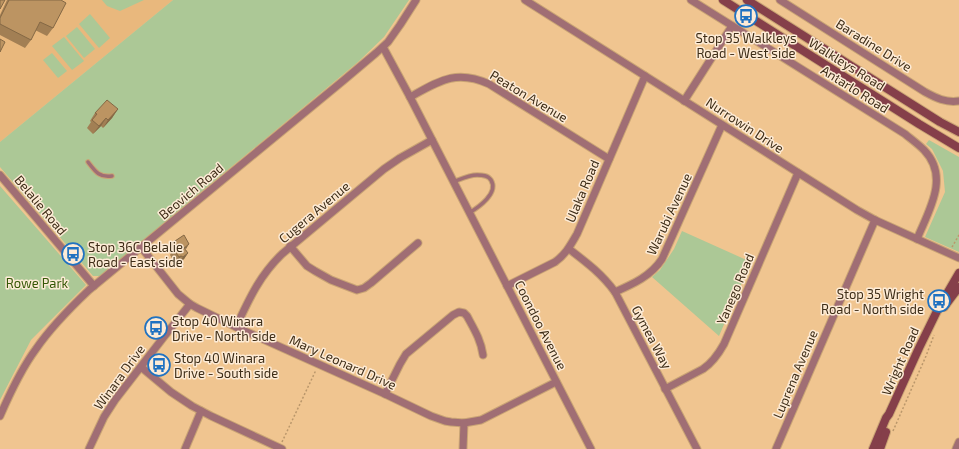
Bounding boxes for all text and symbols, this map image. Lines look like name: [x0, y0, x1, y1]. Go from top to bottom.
bus stop icon: Stop 35 Walkleys Road - West side: [733, 3, 759, 29]
street label: Baradine Drive: [833, 15, 915, 75]
place label: Stop 35 Walkleys Road - West side: [696, 30, 796, 61]
street label: Walkleys Road: [806, 34, 888, 94]
street label: Antarlo Road: [818, 62, 892, 116]
street label: Peaton Avenue: [487, 67, 571, 125]
street label: Nurrowin Drive: [703, 94, 787, 156]
street label: Ulaka Road: [562, 157, 602, 225]
street label: Beovich Road: [156, 159, 226, 223]
street label: Warubi Avenue: [643, 170, 695, 258]
street label: Belalie Road: [11, 172, 71, 238]
street label: Cugera Avenue: [275, 178, 353, 246]
place label: Stop 36C Belalie Road - East side: [88, 239, 183, 270]
bus stop icon: Stop 36C Belalie Road - East side: [60, 241, 86, 267]
street label: Yanego Road: [713, 251, 757, 327]
park label: Rowe Park: [6, 275, 69, 291]
street label: Coondoo Avenue: [512, 278, 570, 372]
place label: Stop 35 Wright Road - North side: [821, 286, 924, 317]
bus stop icon: Stop 35 Wright Road - North side: [926, 288, 952, 314]
street label: Gymea Way: [629, 303, 675, 372]
place label: Stop 40 Winara Drive - North side: [172, 313, 276, 344]
bus stop icon: Stop 40 Winara Drive - North side: [143, 315, 169, 341]
street label: Wright Road: [878, 324, 922, 398]
street label: Luprena Avenue: [769, 327, 821, 421]
street label: Mary Leonard Drive: [287, 331, 399, 393]
street label: Winara Drive: [90, 341, 148, 413]
place label: Stop 40 Winara Drive - South side: [174, 350, 278, 381]
bus stop icon: Stop 40 Winara Drive - South side: [146, 352, 172, 378]

